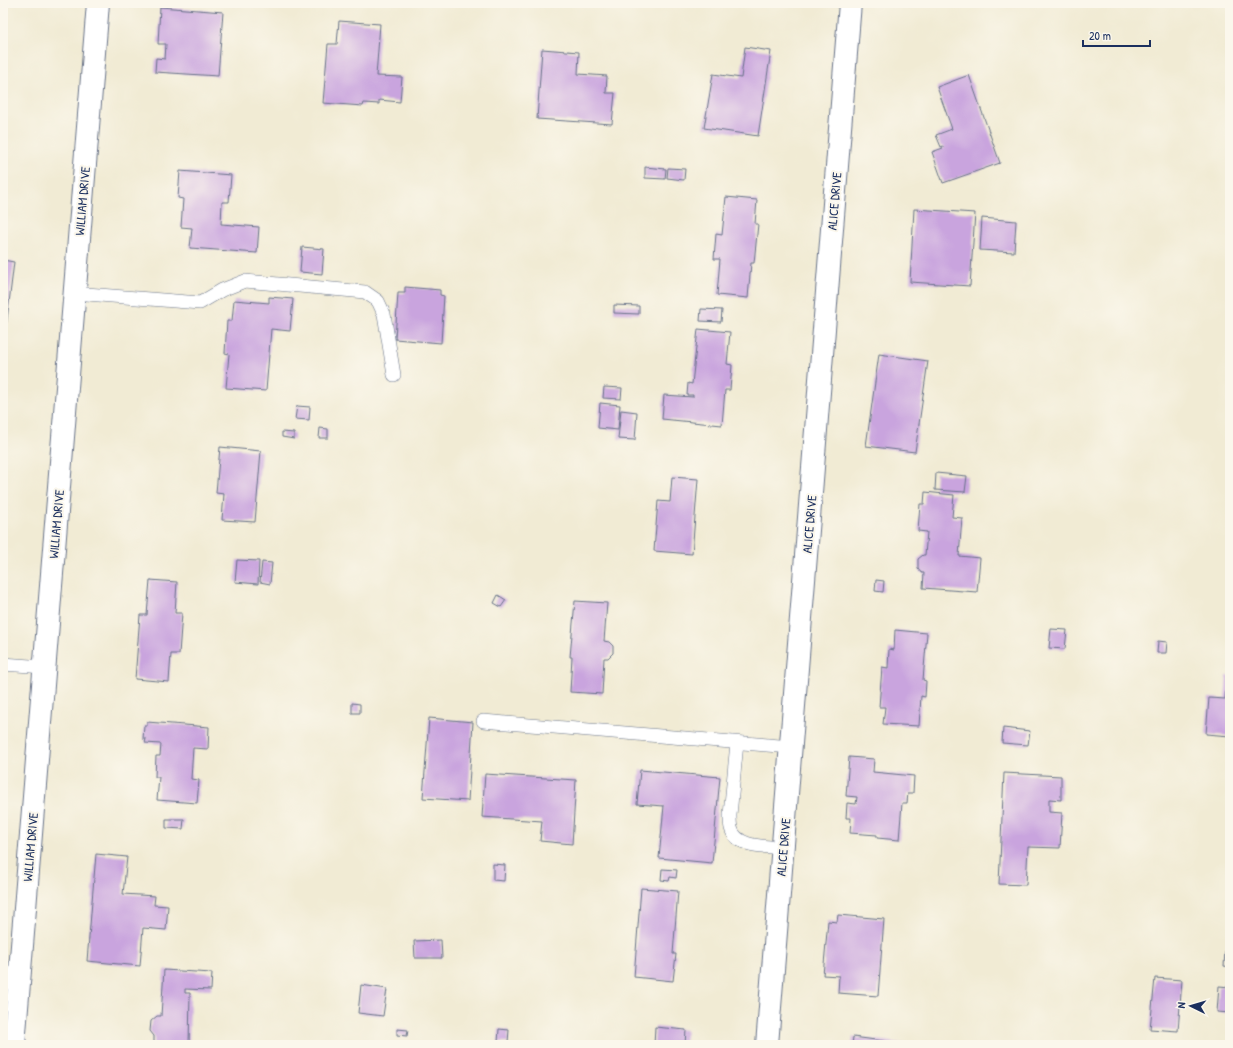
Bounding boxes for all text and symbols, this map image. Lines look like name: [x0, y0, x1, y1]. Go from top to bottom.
scale bar: [1083, 22, 1150, 48]
text: 20 m: [1089, 27, 1111, 44]
street label: WILLIAM DRIVE: [70, 166, 94, 236]
street label: ALICE DRIVE: [822, 171, 846, 231]
street label: WILLIAM DRIVE: [44, 489, 68, 559]
street label: ALICE DRIVE: [797, 494, 821, 554]
street label: WILLIAM DRIVE: [18, 812, 42, 882]
street label: ALICE DRIVE: [771, 817, 795, 877]
north arrow: [1171, 986, 1211, 1026]
text: N: [1174, 1001, 1188, 1009]

